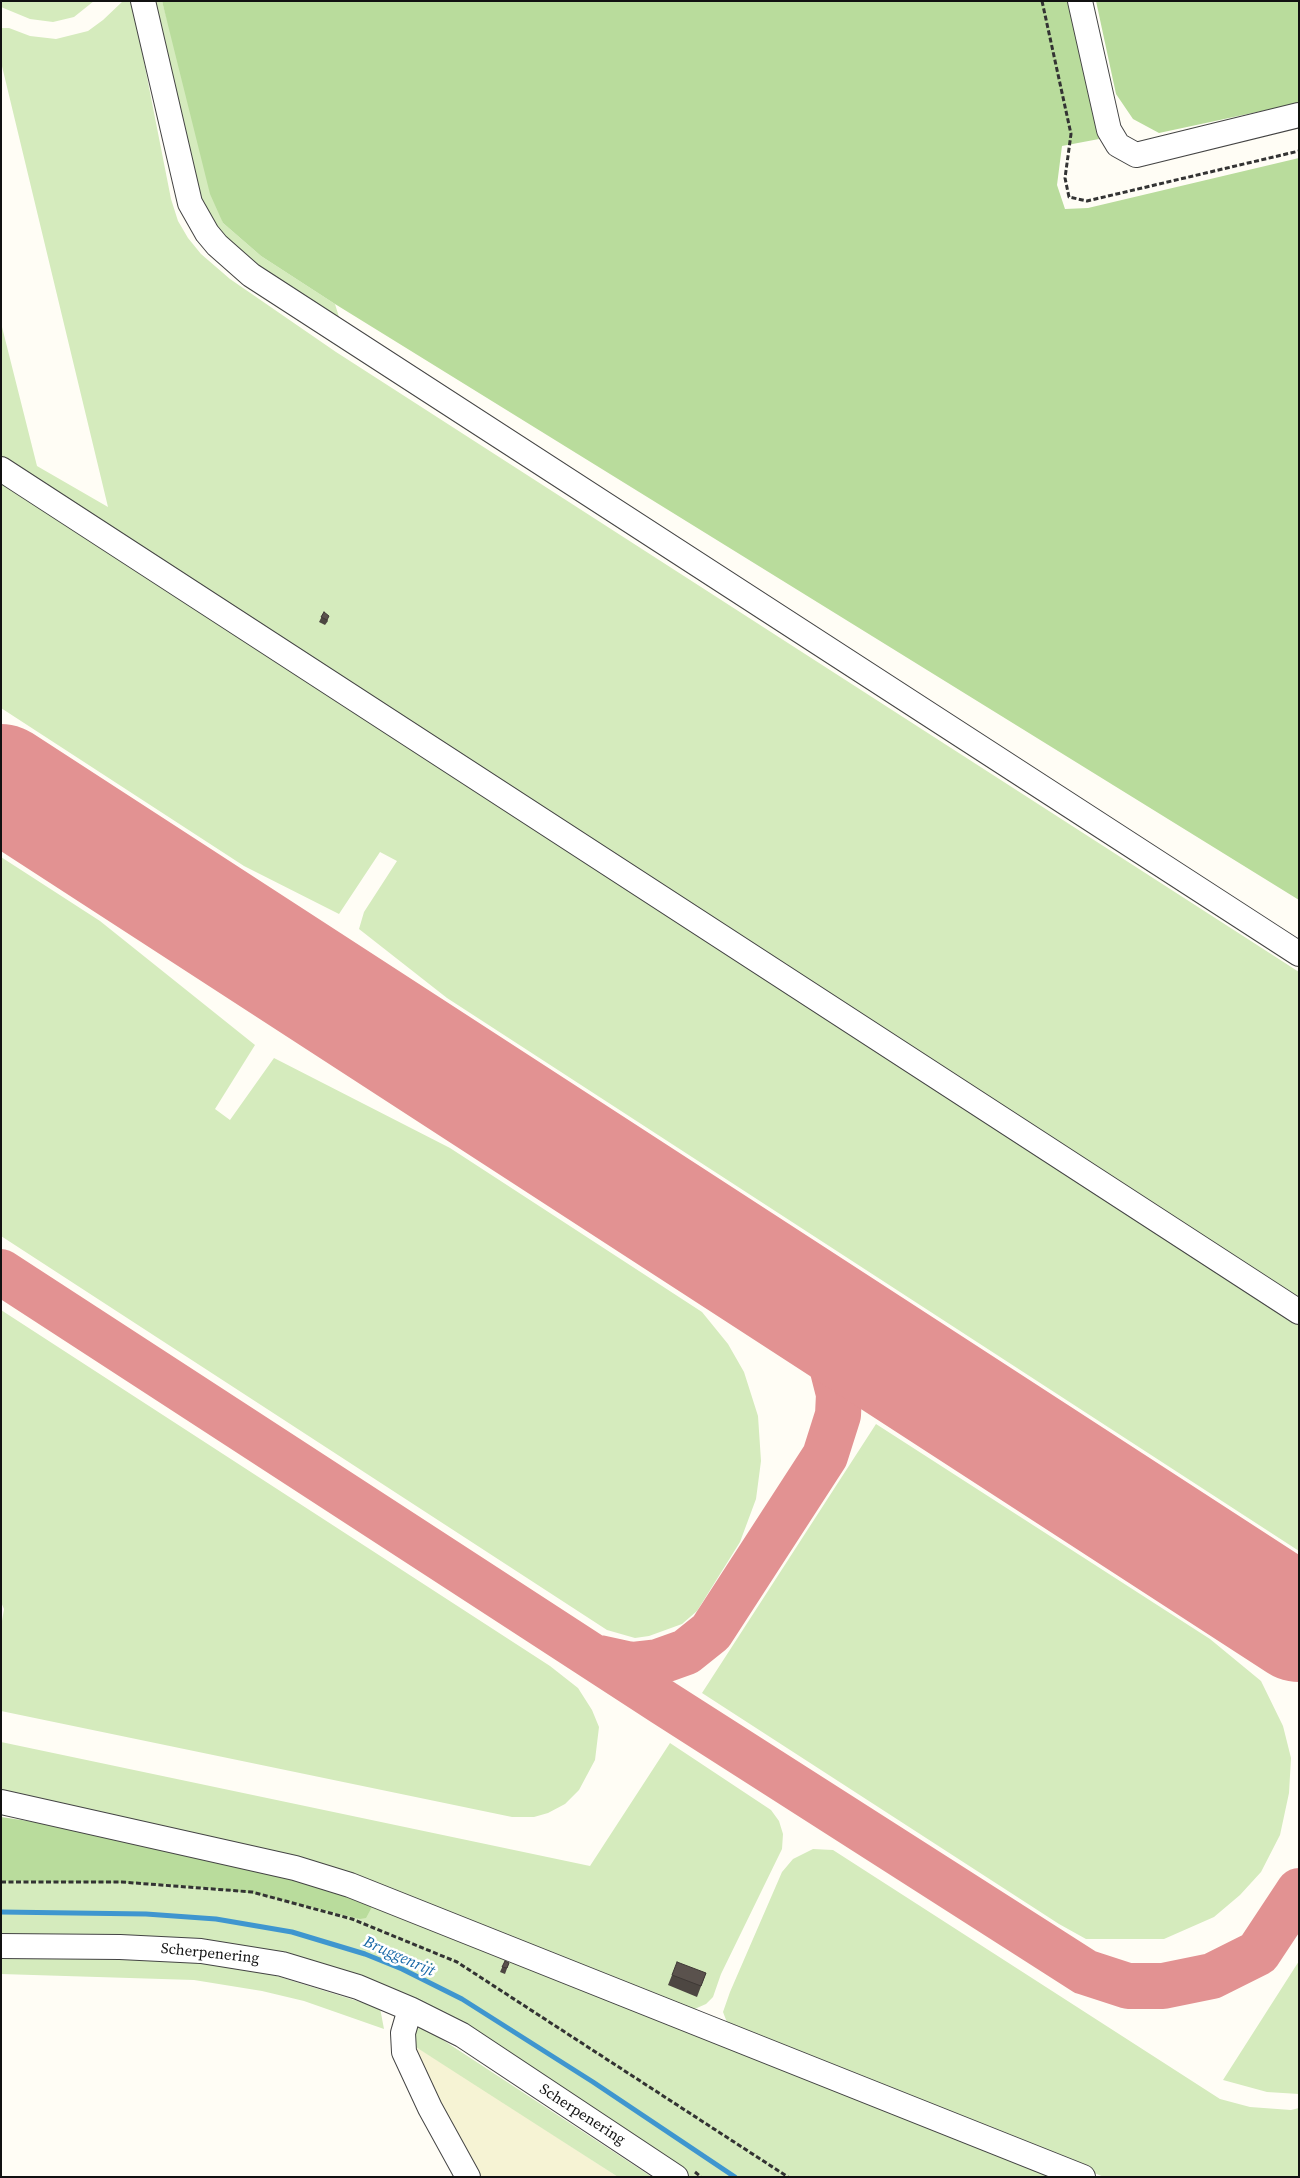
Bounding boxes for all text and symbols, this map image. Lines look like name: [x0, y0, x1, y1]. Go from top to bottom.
water label: Bruggenrijt: [360, 1933, 438, 1981]
street label: Scherpenering: [160, 1940, 260, 1968]
street label: Scherpenering: [536, 2081, 628, 2149]

